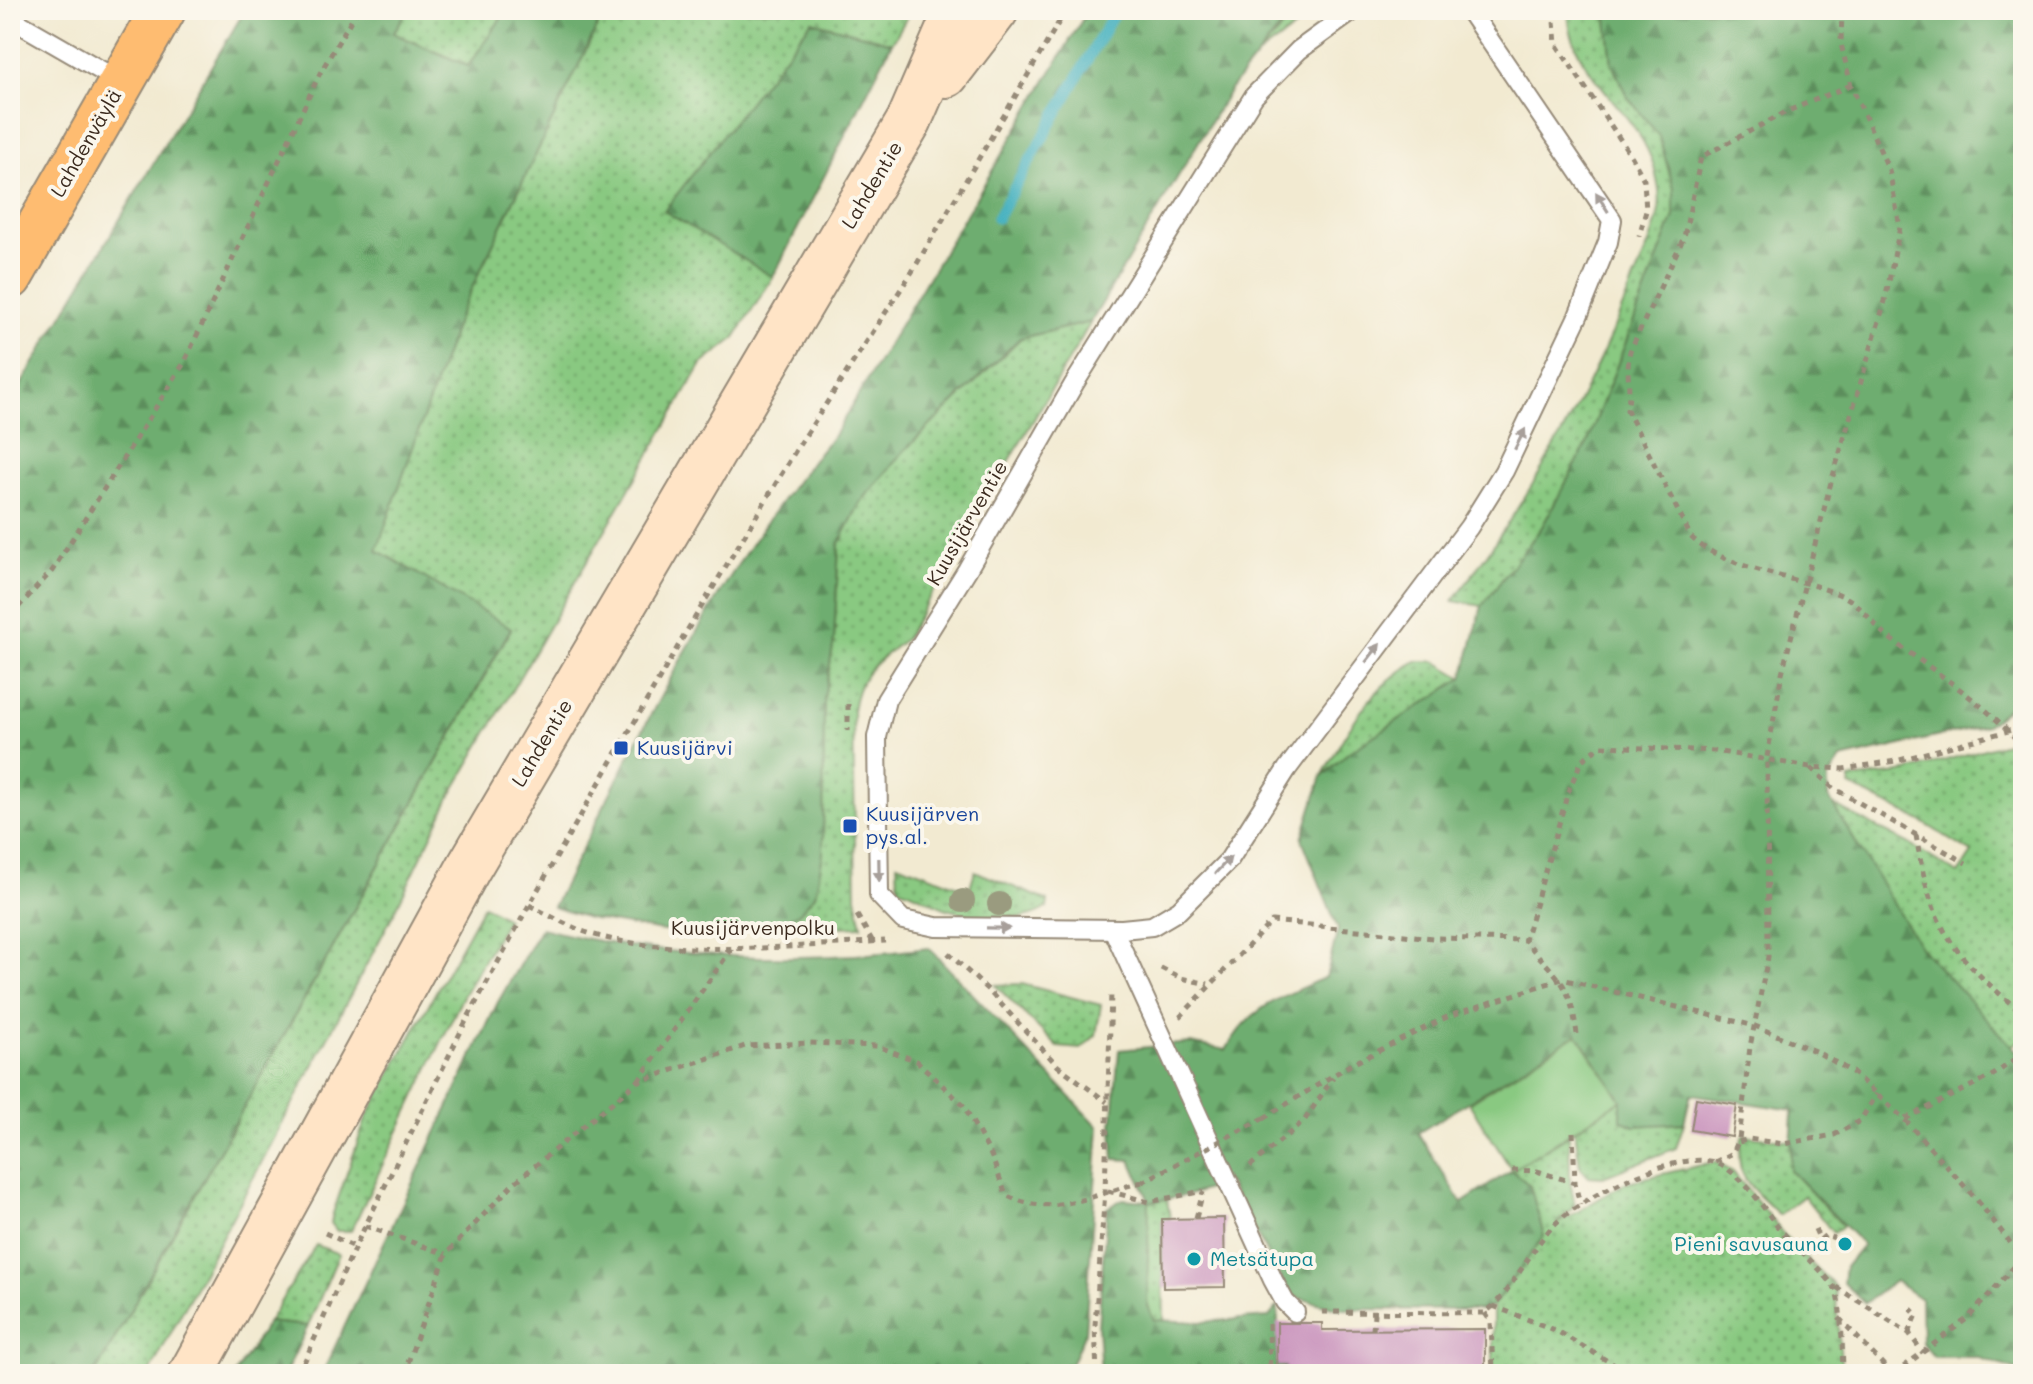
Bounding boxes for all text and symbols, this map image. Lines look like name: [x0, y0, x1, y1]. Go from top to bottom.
street label: Lahdenväylä: [44, 84, 127, 201]
street label: Lahdentie: [835, 136, 907, 233]
one-way arrow: [1595, 191, 1609, 213]
one-way arrow: [1513, 428, 1526, 451]
street label: Kuusijärventie: [920, 455, 1012, 590]
one-way arrow: [1364, 643, 1380, 663]
street label: Lahdentie: [505, 694, 577, 791]
place label: Kuusijärvi: [637, 734, 733, 760]
marker: Kuusijärvi: [612, 739, 630, 757]
place label: Kuusijärven pys.al.: [866, 800, 979, 849]
marker: Kuusijärven pys.al.: [841, 817, 859, 835]
one-way arrow: [1214, 856, 1231, 876]
one-way arrow: [872, 858, 885, 883]
street label: Kuusijärvenpolku: [671, 914, 835, 940]
one-way arrow: [986, 922, 1011, 934]
place label: Pieni savusauna: [1674, 1230, 1829, 1256]
marker: Pieni savusauna: [1836, 1235, 1854, 1253]
place label: Metsätupa: [1210, 1245, 1314, 1271]
marker: Metsätupa: [1185, 1250, 1203, 1268]

